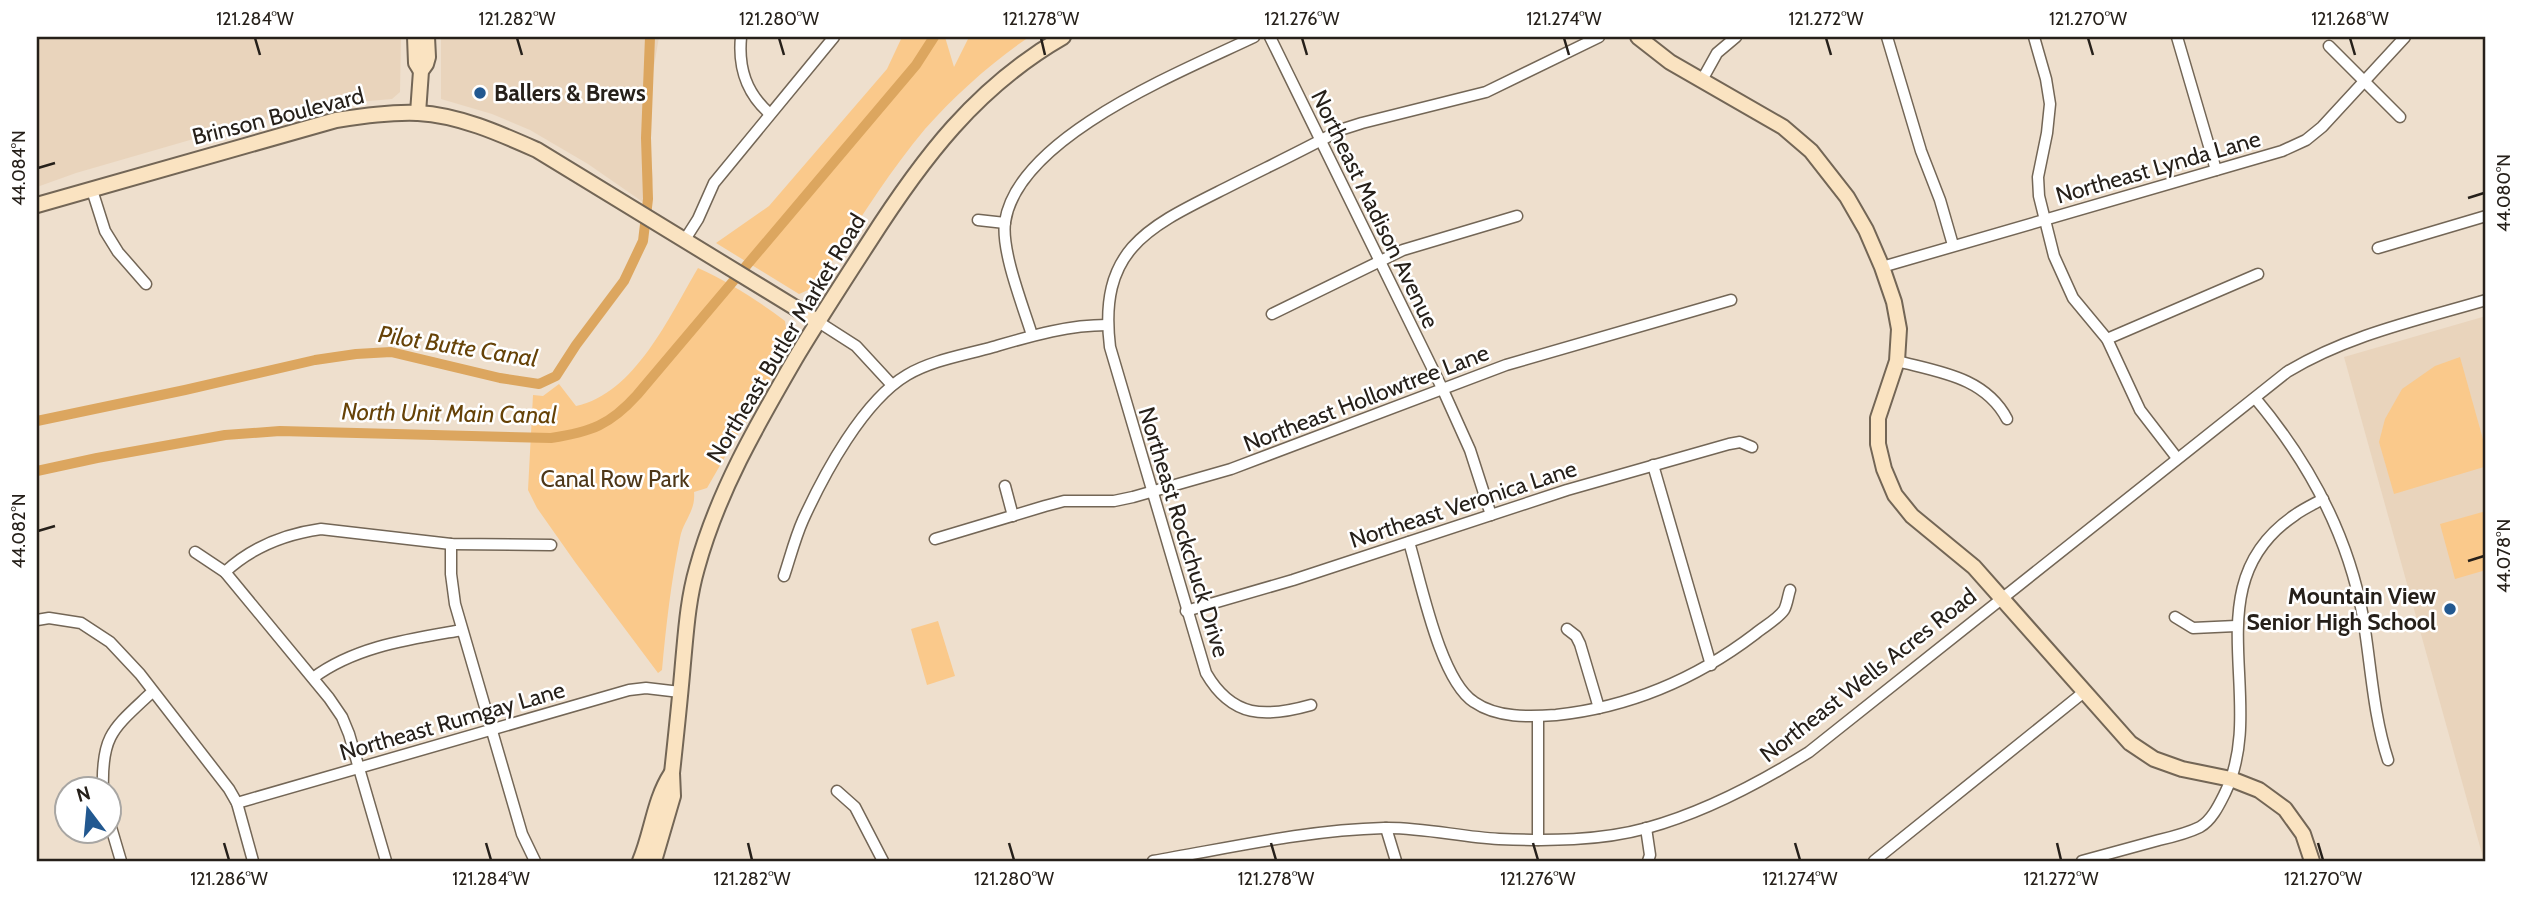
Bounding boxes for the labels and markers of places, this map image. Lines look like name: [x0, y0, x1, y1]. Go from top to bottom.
place label: Ballers & Brews: [494, 79, 646, 107]
marker: Ballers & Brews: [472, 85, 488, 101]
place label: Mountain View Senior High School: [2247, 582, 2436, 636]
marker: Mountain View Senior High School: [2442, 601, 2458, 617]

